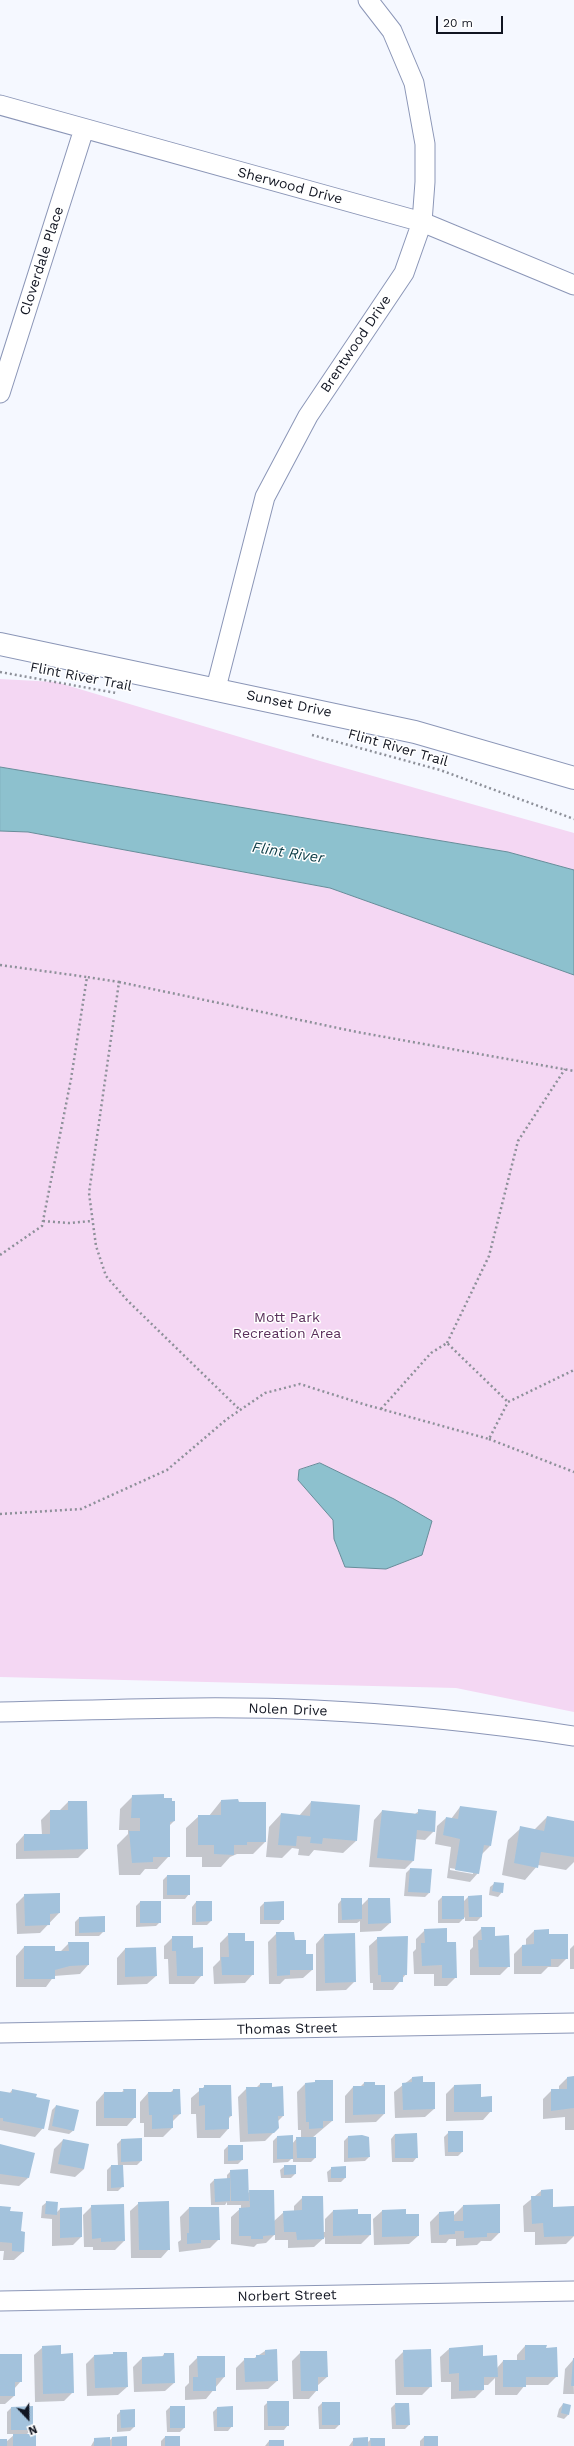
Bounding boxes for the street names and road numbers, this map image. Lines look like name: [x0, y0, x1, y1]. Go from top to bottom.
street label: Sherwood Drive: [236, 164, 344, 208]
street label: Cloverdale Place: [16, 204, 68, 318]
street label: Brentwood Drive: [317, 292, 395, 396]
street label: Flint River Trail: [29, 659, 133, 695]
street label: Sunset Drive: [245, 687, 333, 721]
street label: Flint River Trail: [346, 726, 450, 770]
street label: Nolen Drive: [248, 1700, 328, 1720]
street label: Thomas Street: [236, 2020, 338, 2038]
street label: Norbert Street: [237, 2287, 337, 2305]

